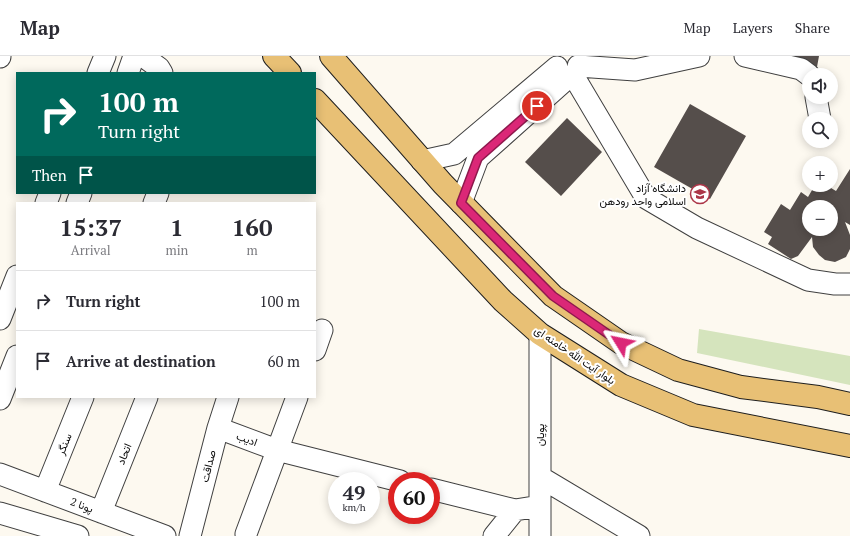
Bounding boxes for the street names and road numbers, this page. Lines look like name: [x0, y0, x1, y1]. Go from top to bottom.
street label: بلوار آیت الله خامنه ای: [532, 323, 618, 387]
street label: پویان: [533, 424, 548, 446]
street label: ادیب: [235, 429, 259, 449]
street label: سنگر: [53, 431, 75, 458]
street label: اتحاد: [113, 441, 135, 467]
street label: صداقت: [197, 448, 219, 484]
street label: پونا 2: [68, 494, 95, 517]

